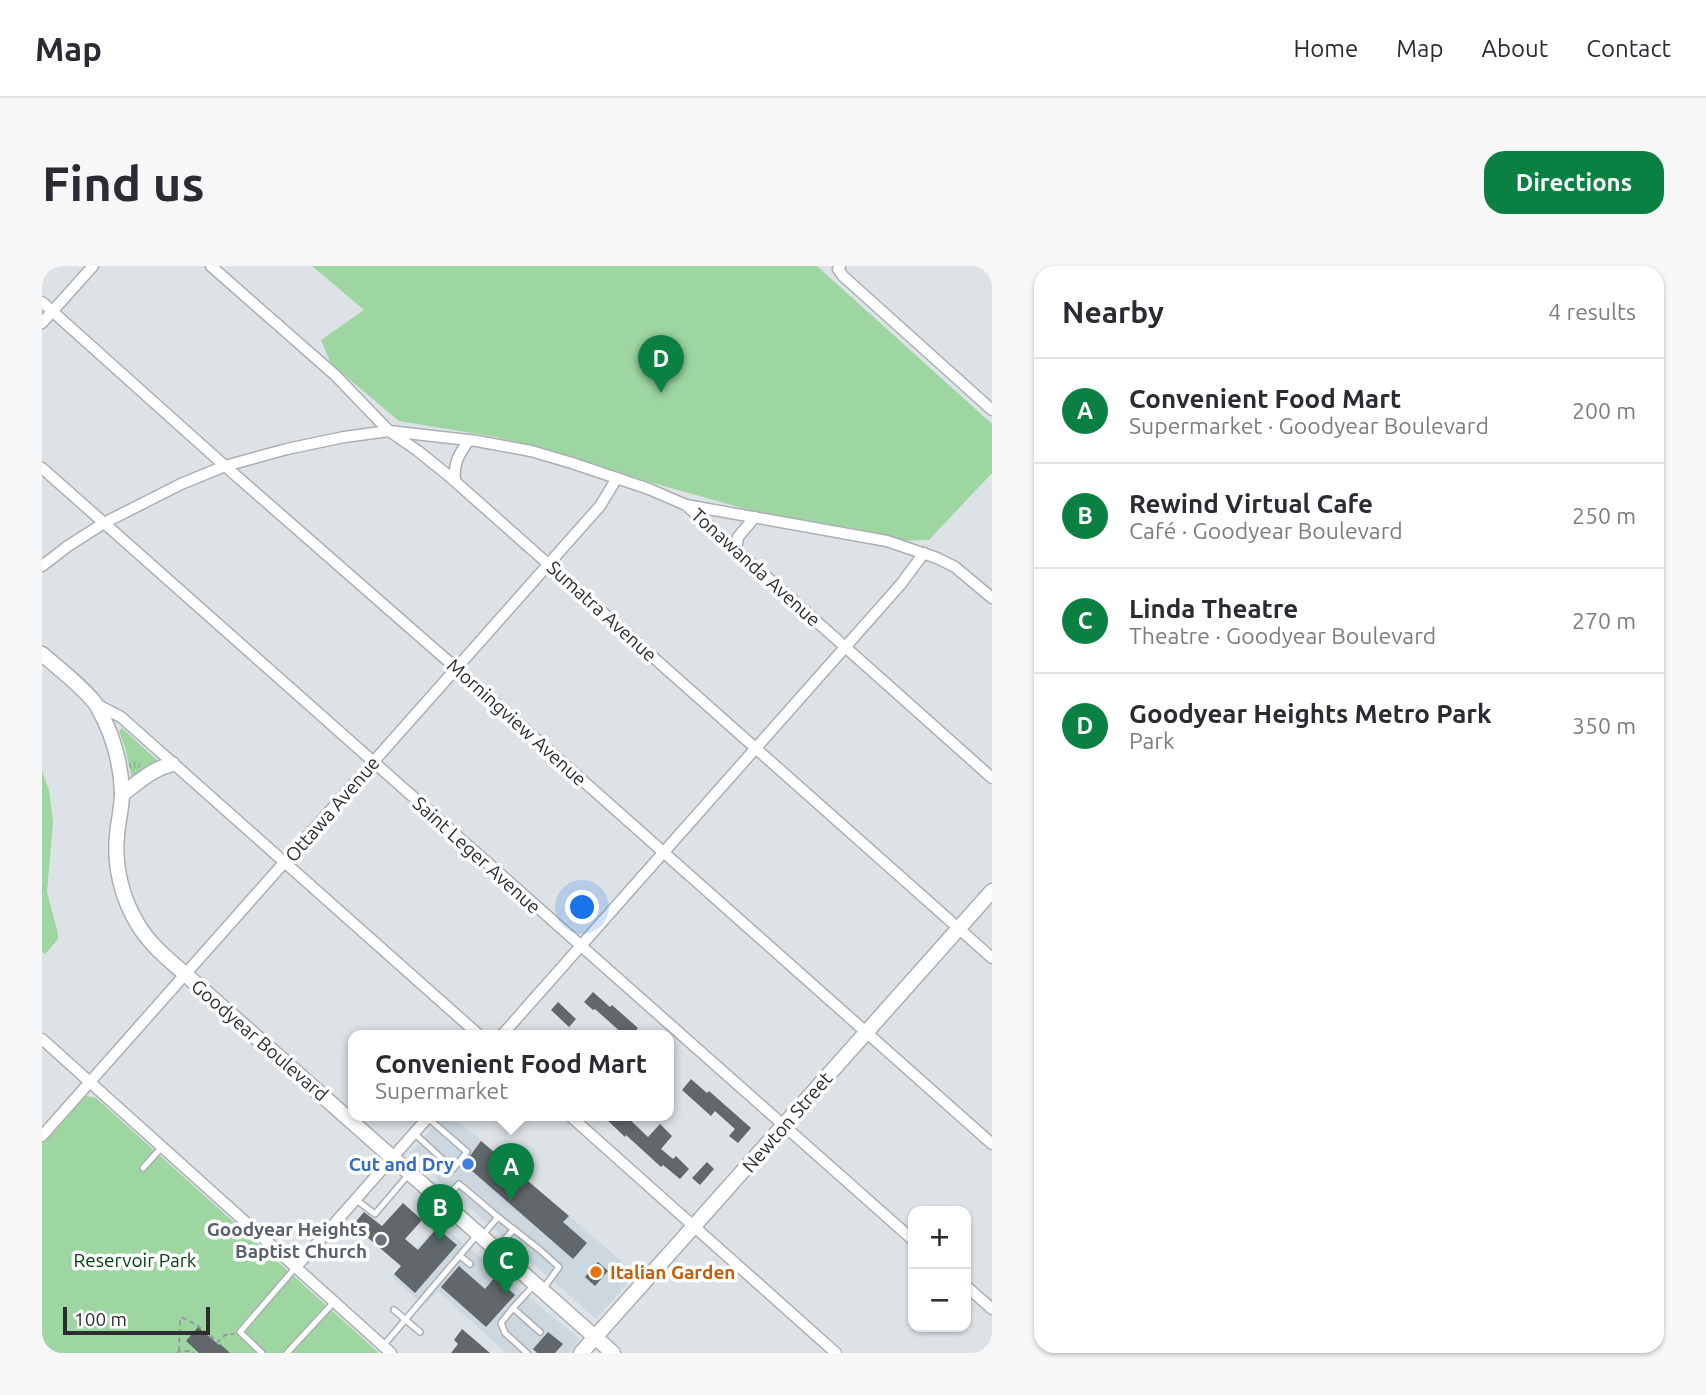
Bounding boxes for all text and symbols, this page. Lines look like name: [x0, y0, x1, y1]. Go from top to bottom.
text: Map: [35, 30, 102, 67]
text: Home: [1293, 35, 1358, 62]
text: Map: [1396, 35, 1443, 62]
text: About: [1481, 35, 1548, 62]
text: Contact: [1586, 35, 1671, 62]
button: Directions: [1484, 151, 1664, 214]
text: Find us: [42, 155, 205, 210]
text: Nearby: [1062, 295, 1164, 329]
text: 4 results: [1548, 299, 1636, 324]
pin: D: [638, 335, 684, 393]
text: Convenient Food Mart: [1129, 384, 1401, 413]
text: A: [1077, 398, 1093, 423]
text: 200 m: [1572, 398, 1636, 423]
text: Supermarket · Goodyear Boulevard: [1129, 413, 1489, 438]
text: Rewind Virtual Cafe: [1129, 489, 1373, 518]
street label: Tonawanda Avenue: [687, 503, 825, 631]
text: B: [1077, 503, 1093, 528]
text: 250 m: [1572, 503, 1636, 528]
text: Café · Goodyear Boulevard: [1129, 518, 1403, 543]
street label: Sumatra Avenue: [543, 556, 661, 666]
text: Linda Theatre: [1129, 594, 1298, 623]
text: C: [1078, 608, 1092, 633]
text: 270 m: [1572, 608, 1636, 633]
text: Theatre · Goodyear Boulevard: [1129, 623, 1436, 648]
street label: Morningview Avenue: [443, 654, 591, 790]
text: Goodyear Heights Metro Park: [1129, 699, 1492, 728]
text: D: [1077, 713, 1093, 738]
text: 350 m: [1572, 713, 1636, 738]
text: Park: [1129, 728, 1175, 753]
street label: Ottawa Avenue: [280, 752, 384, 866]
street label: Saint Leger Avenue: [409, 792, 545, 918]
your location: [565, 890, 599, 924]
street label: Goodyear Boulevard: [187, 975, 333, 1105]
popup: [348, 1030, 674, 1121]
text: Convenient Food Mart: [375, 1049, 647, 1078]
street label: Newton Street: [737, 1067, 837, 1177]
text: Supermarket: [375, 1078, 508, 1103]
pin: A: [488, 1143, 534, 1201]
place label: Cut and Dry: [349, 1153, 454, 1175]
marker: Cut and Dry: [460, 1156, 476, 1172]
pin: B: [417, 1184, 463, 1242]
map controls: [908, 1206, 971, 1332]
button: +: [908, 1206, 971, 1269]
place label: Goodyear Heights Baptist Church: [207, 1218, 367, 1262]
marker: Goodyear Heights Baptist Church: [373, 1232, 389, 1248]
pin: C: [483, 1237, 529, 1295]
park label: Reservoir Park: [74, 1249, 197, 1271]
place label: Italian Garden: [610, 1261, 735, 1283]
marker: Italian Garden: [588, 1264, 604, 1280]
button: −: [908, 1269, 971, 1332]
scale bar: [63, 1304, 210, 1336]
text: 100 m: [74, 1308, 127, 1330]

